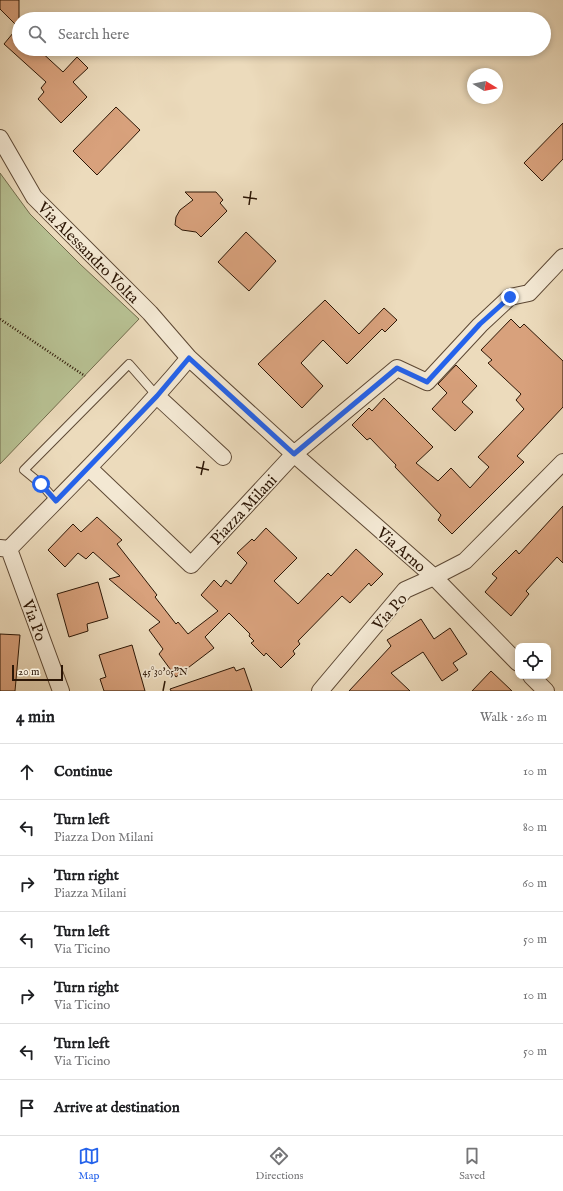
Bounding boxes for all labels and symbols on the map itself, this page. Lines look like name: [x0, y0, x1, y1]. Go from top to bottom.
north arrow: [467, 68, 503, 104]
street label: Via Alessandro Volta: [32, 198, 143, 309]
route end: [501, 288, 519, 306]
street label: Piazza Milani: [207, 471, 282, 550]
route start: [32, 475, 50, 493]
street label: Via Arno: [371, 523, 430, 578]
street label: Via Po: [368, 590, 412, 636]
street label: Via Po: [16, 596, 50, 645]
scale bar: [12, 663, 63, 682]
text: 45°30'05"N: [142, 666, 188, 679]

